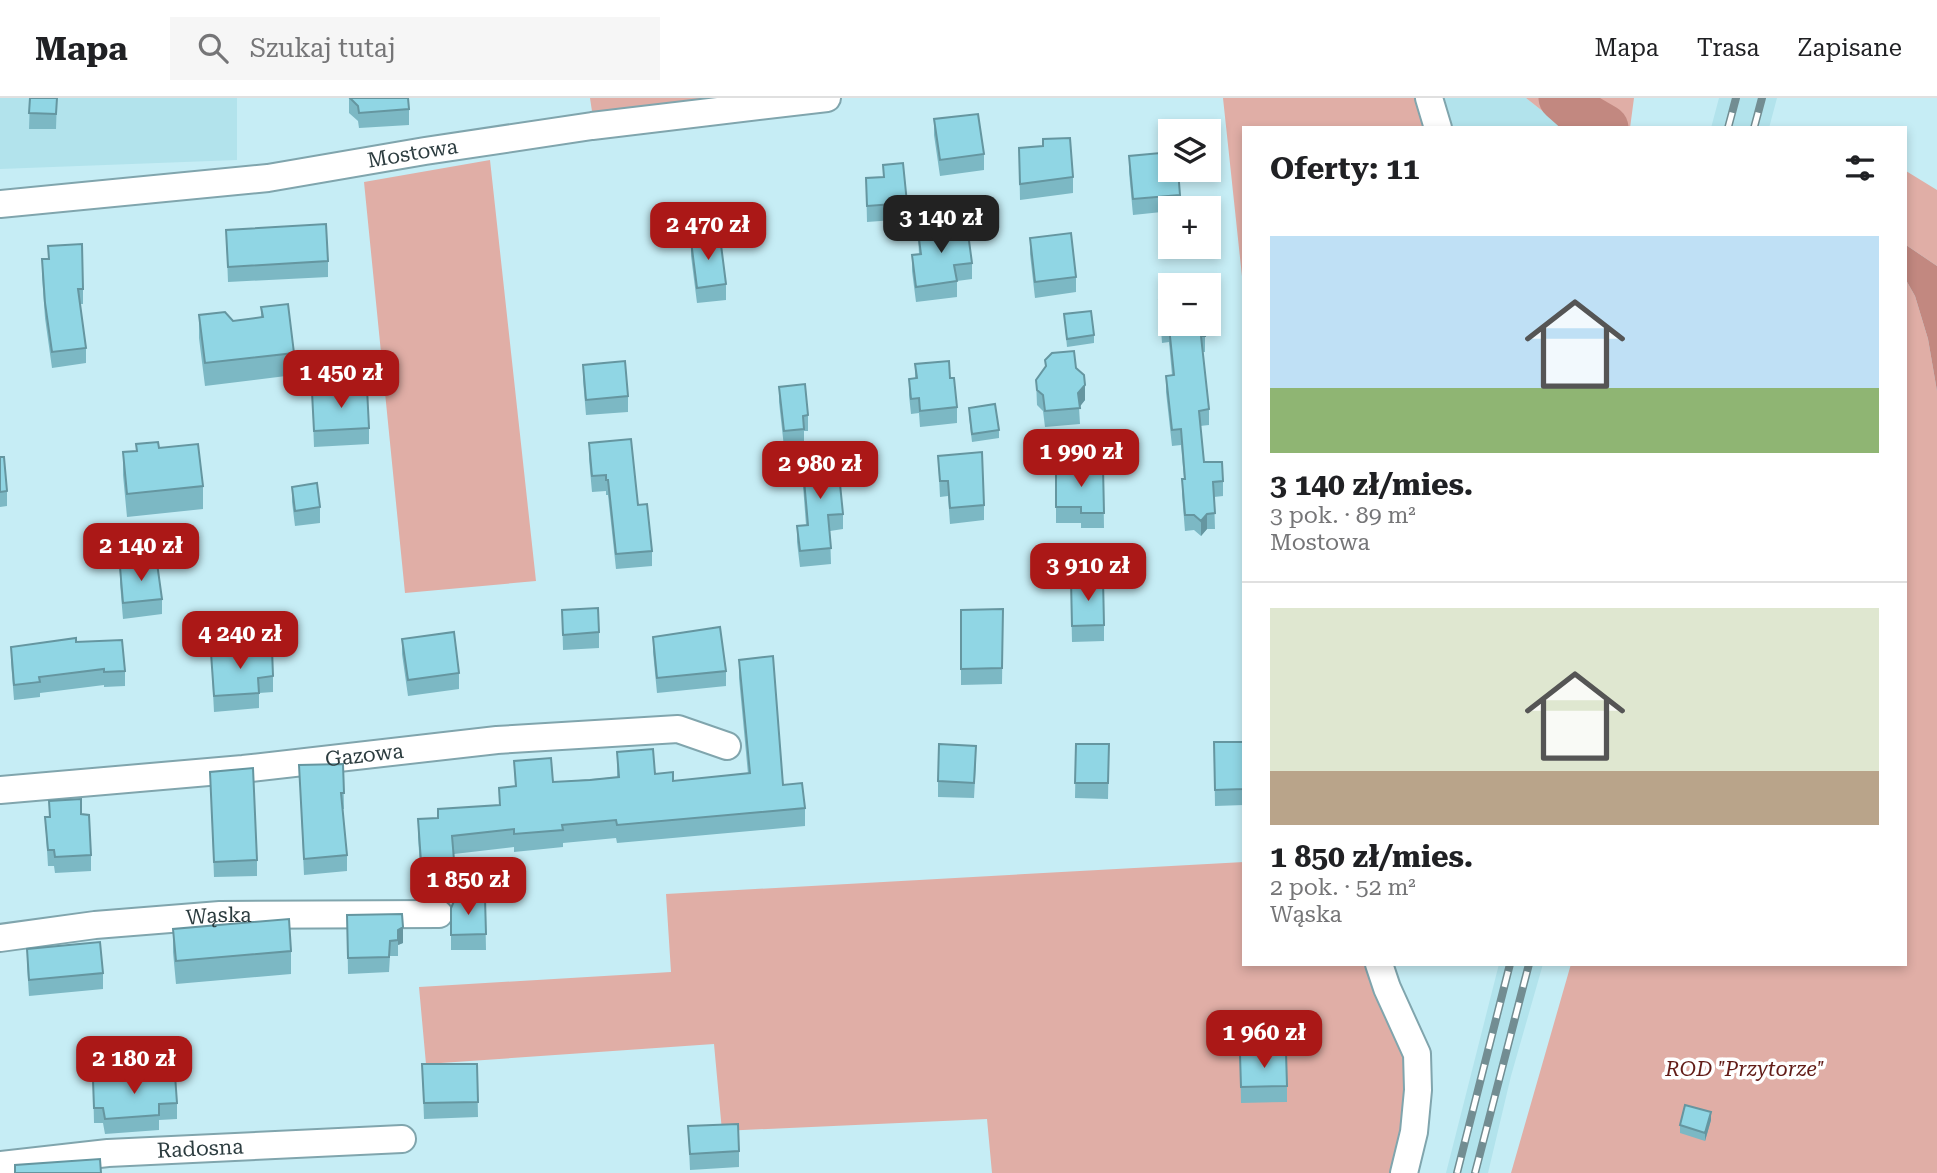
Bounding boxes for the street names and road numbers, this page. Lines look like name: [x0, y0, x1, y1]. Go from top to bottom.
street label: Mostowa: [366, 134, 460, 173]
street label: Gazowa: [324, 739, 405, 772]
street label: Wąska: [185, 903, 252, 930]
street label: Radosna: [156, 1135, 245, 1163]

